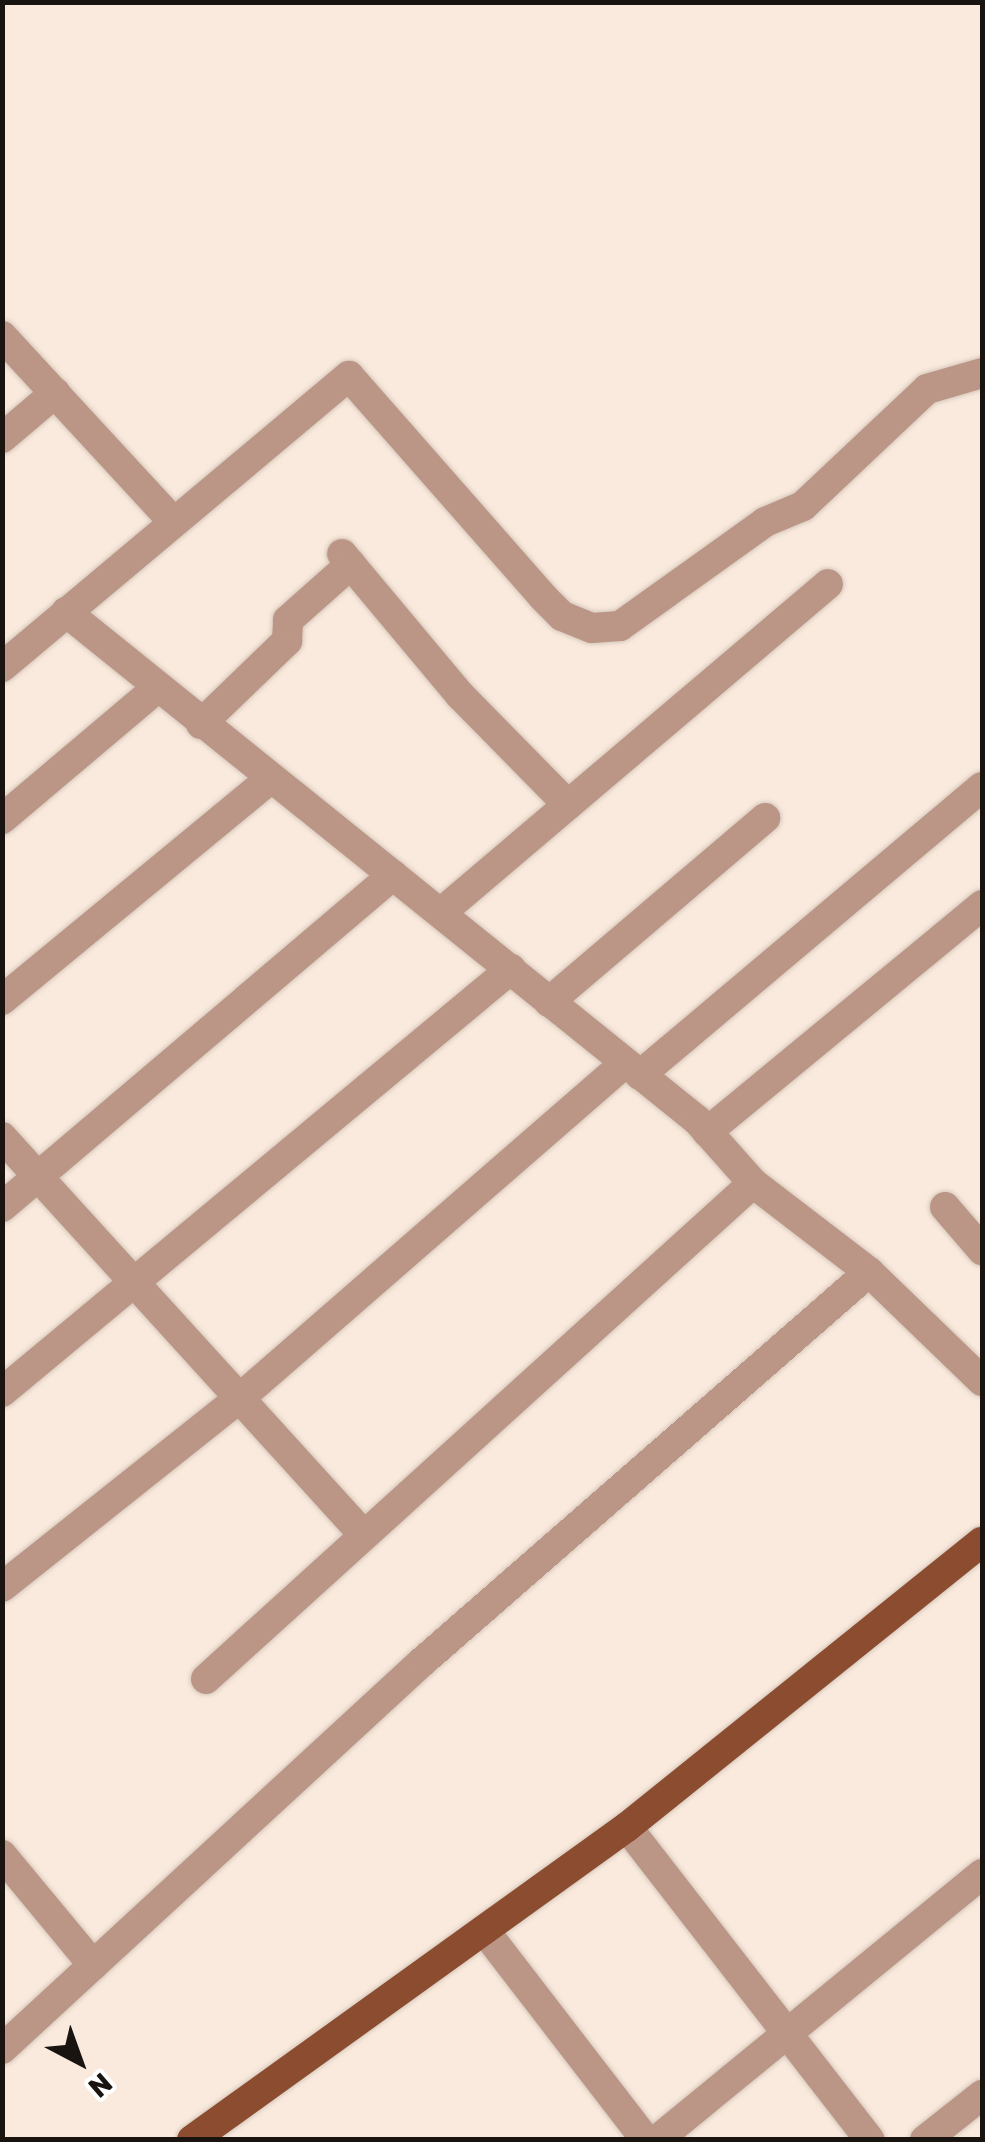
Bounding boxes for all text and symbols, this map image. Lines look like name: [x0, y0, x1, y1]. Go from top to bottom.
north arrow: [30, 2012, 130, 2112]
text: N: [82, 2066, 118, 2104]

